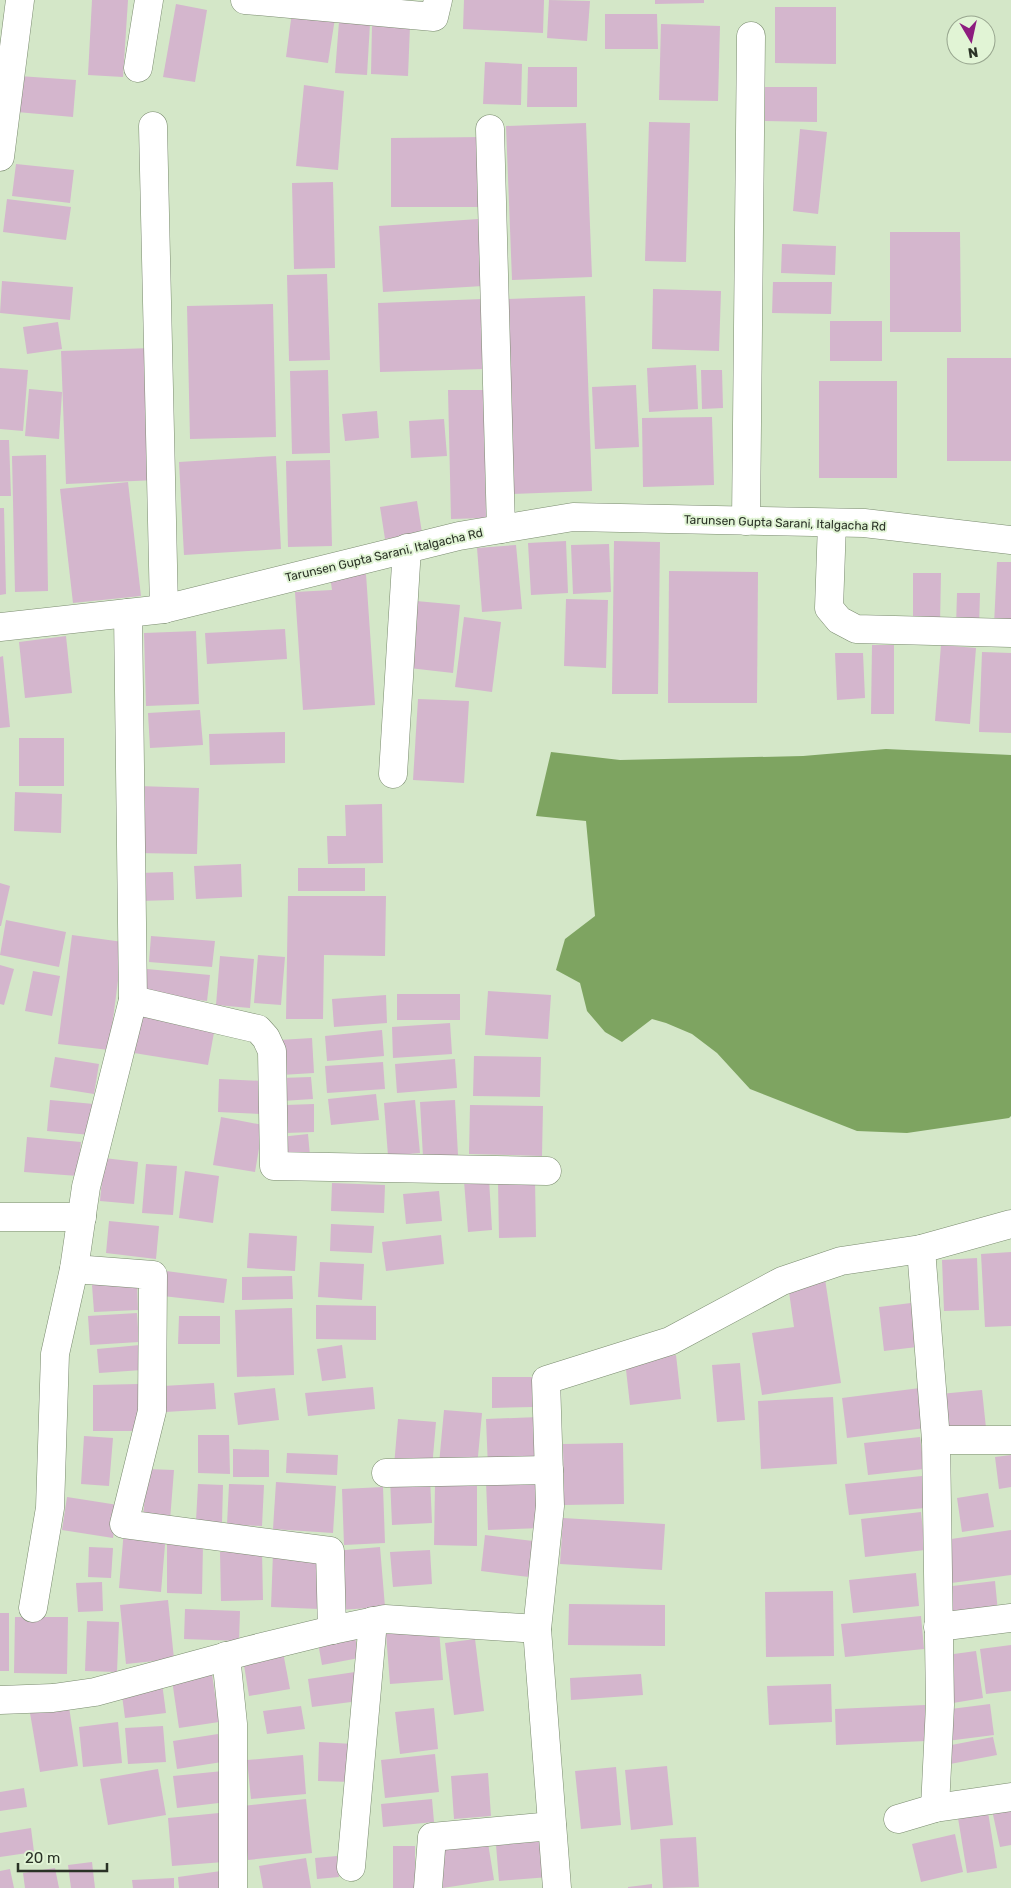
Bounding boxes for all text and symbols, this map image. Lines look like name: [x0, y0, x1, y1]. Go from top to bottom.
north arrow: [946, 15, 996, 65]
text: N: [967, 43, 979, 62]
street label: Tarunsen Gupta Sarani, Italgacha Rd: [684, 512, 886, 534]
street label: Tarunsen Gupta Sarani, Italgacha Rd: [284, 525, 484, 585]
scale bar: [18, 1840, 106, 1872]
text: 20 m: [25, 1849, 60, 1867]

